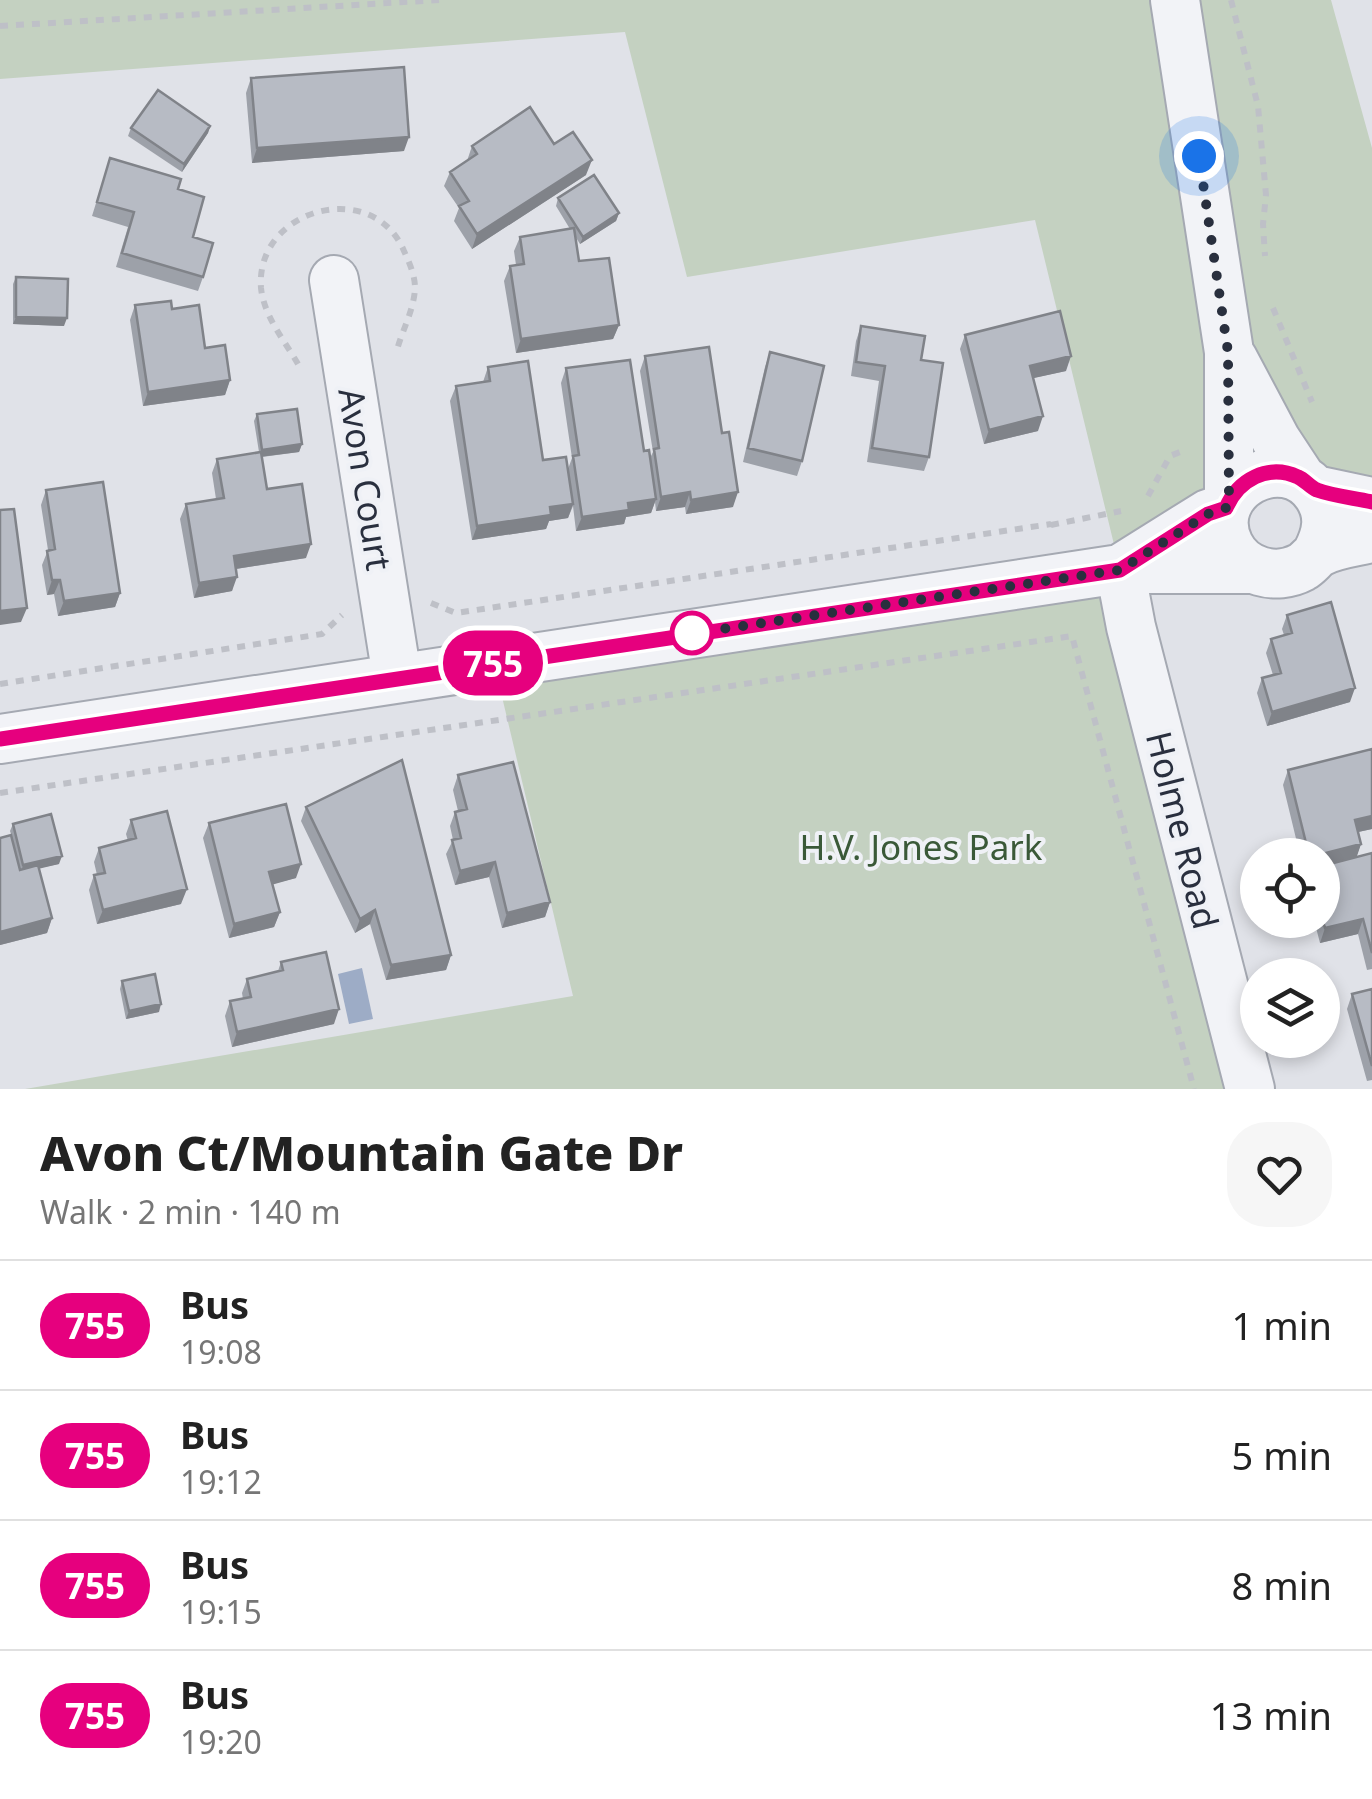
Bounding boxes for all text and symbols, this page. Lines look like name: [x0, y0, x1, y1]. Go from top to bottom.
your location: [1174, 131, 1224, 181]
street label: Avon Court: [328, 384, 404, 574]
unlabelled marker: [671, 612, 713, 654]
line badge: 755: [436, 630, 550, 696]
text: 755: [463, 640, 523, 687]
street label: Holme Road: [1136, 726, 1230, 934]
park label: H.V. Jones Park: [800, 823, 1043, 870]
map controls: [1240, 838, 1340, 1058]
button: locate: [1240, 838, 1340, 938]
button: layers: [1240, 958, 1340, 1058]
text: Avon Ct/Mountain Gate Dr: [40, 1120, 683, 1185]
button: heart: [1227, 1122, 1332, 1227]
text: Walk · 2 min · 140 m: [40, 1190, 341, 1233]
text: Bus: [180, 1278, 249, 1330]
text: 1 min: [1232, 1299, 1332, 1351]
text: 755: [65, 1302, 125, 1349]
text: 19:08: [180, 1330, 262, 1373]
text: Bus: [180, 1408, 249, 1460]
text: 5 min: [1232, 1429, 1332, 1481]
text: 755: [65, 1432, 125, 1479]
text: 19:12: [180, 1460, 262, 1503]
text: Bus: [180, 1538, 249, 1590]
text: 8 min: [1232, 1559, 1332, 1611]
text: 755: [65, 1562, 125, 1609]
text: 19:15: [180, 1590, 262, 1633]
text: Bus: [180, 1668, 249, 1720]
text: 13 min: [1210, 1689, 1332, 1741]
text: 755: [65, 1692, 125, 1739]
text: 19:20: [180, 1720, 262, 1763]

